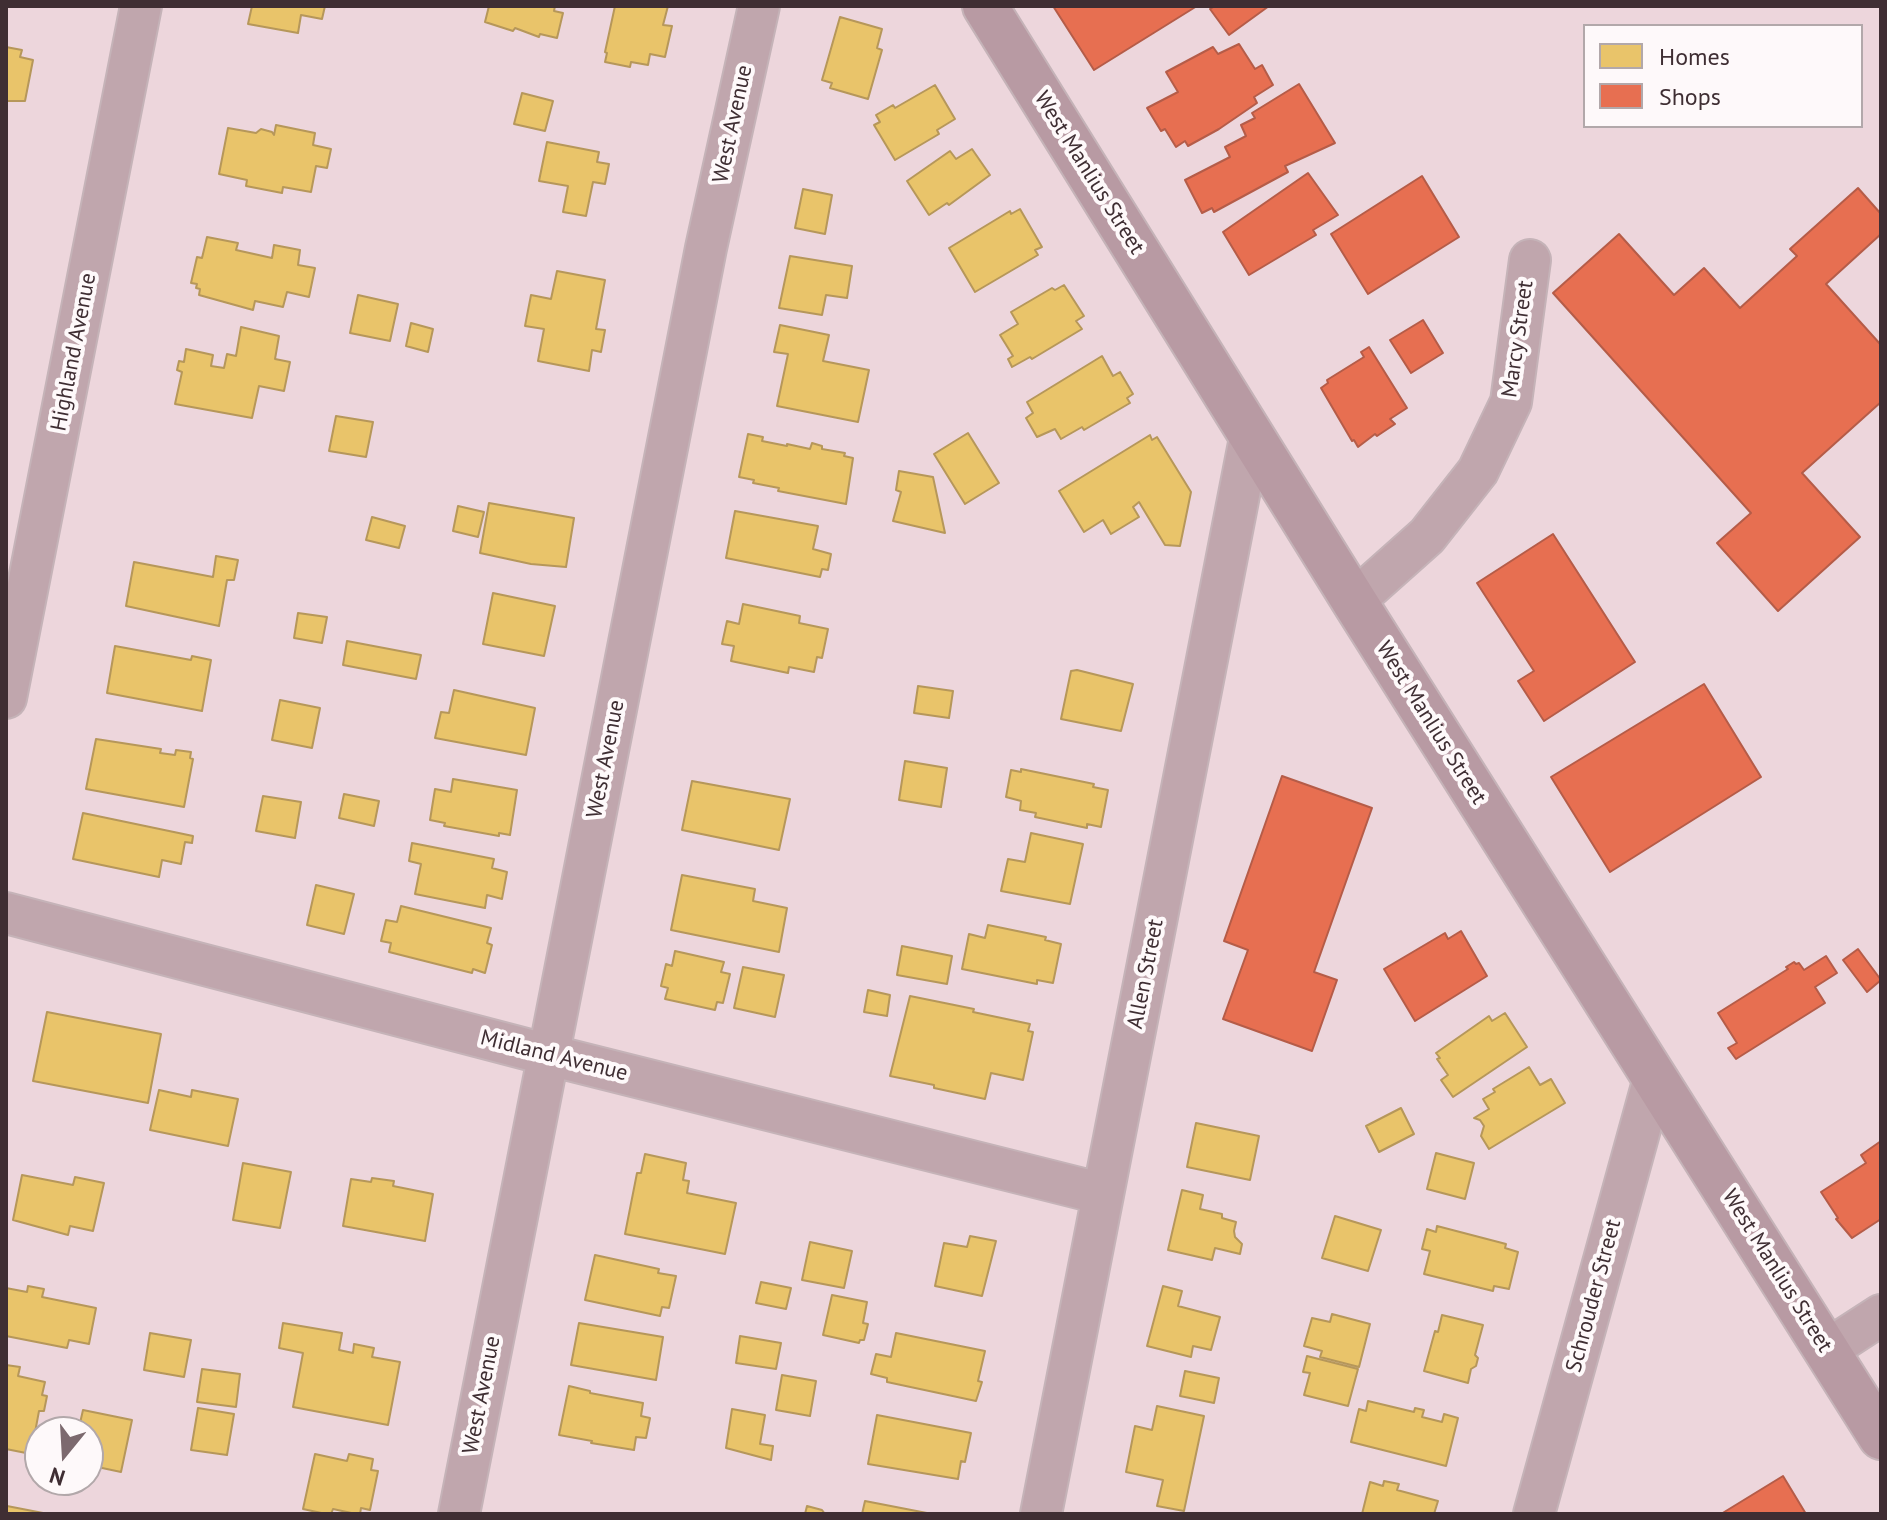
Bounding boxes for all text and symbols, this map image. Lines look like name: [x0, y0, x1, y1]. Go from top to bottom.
legend: [1583, 24, 1863, 128]
text: Homes: [1659, 41, 1730, 72]
street label: West Avenue: [708, 63, 758, 185]
text: Shops: [1659, 81, 1721, 112]
street label: West Manlius Street: [1028, 87, 1150, 259]
street label: Highland Avenue: [46, 271, 102, 433]
street label: Marcy Street: [1497, 279, 1539, 399]
street label: West Manlius Street: [1370, 637, 1492, 809]
street label: West Avenue: [582, 698, 630, 820]
street label: Allen Street: [1122, 917, 1170, 1031]
street label: Midland Avenue: [478, 1025, 630, 1087]
street label: West Manlius Street: [1716, 1185, 1838, 1357]
street label: Schrouder Street: [1561, 1217, 1627, 1375]
street label: West Avenue: [458, 1334, 506, 1456]
north arrow: [24, 1416, 104, 1496]
text: N: [46, 1461, 68, 1492]

